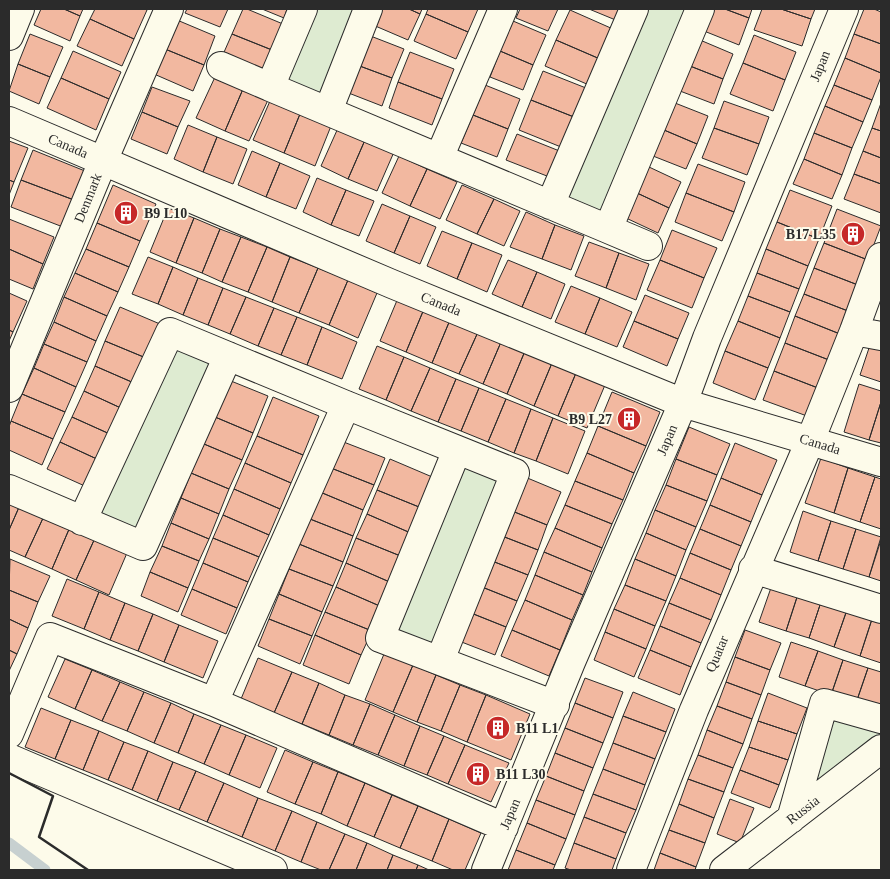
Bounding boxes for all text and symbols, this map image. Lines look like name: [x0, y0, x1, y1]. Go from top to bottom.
street label: Japan: [807, 48, 833, 84]
street label: Canada: [46, 131, 91, 161]
street label: Denmark: [71, 171, 105, 225]
building icon: B9 L10: [113, 200, 139, 226]
place label: B9 L10: [144, 206, 187, 221]
building icon: B17 L35: [840, 221, 866, 247]
place label: B17 L35: [786, 227, 836, 242]
street label: Canada: [419, 289, 464, 319]
building icon: B9 L27: [616, 406, 642, 432]
place label: B9 L27: [569, 412, 612, 427]
street label: Japan: [654, 422, 680, 458]
street label: Canada: [798, 431, 843, 458]
street label: Quatar: [703, 633, 731, 674]
building icon: B11 L1: [485, 715, 511, 741]
place label: B11 L1: [516, 721, 558, 736]
building icon: B11 L30: [465, 761, 491, 787]
place label: B11 L30: [496, 767, 545, 782]
street label: Russia: [784, 792, 823, 827]
street label: Japan: [497, 796, 523, 832]

